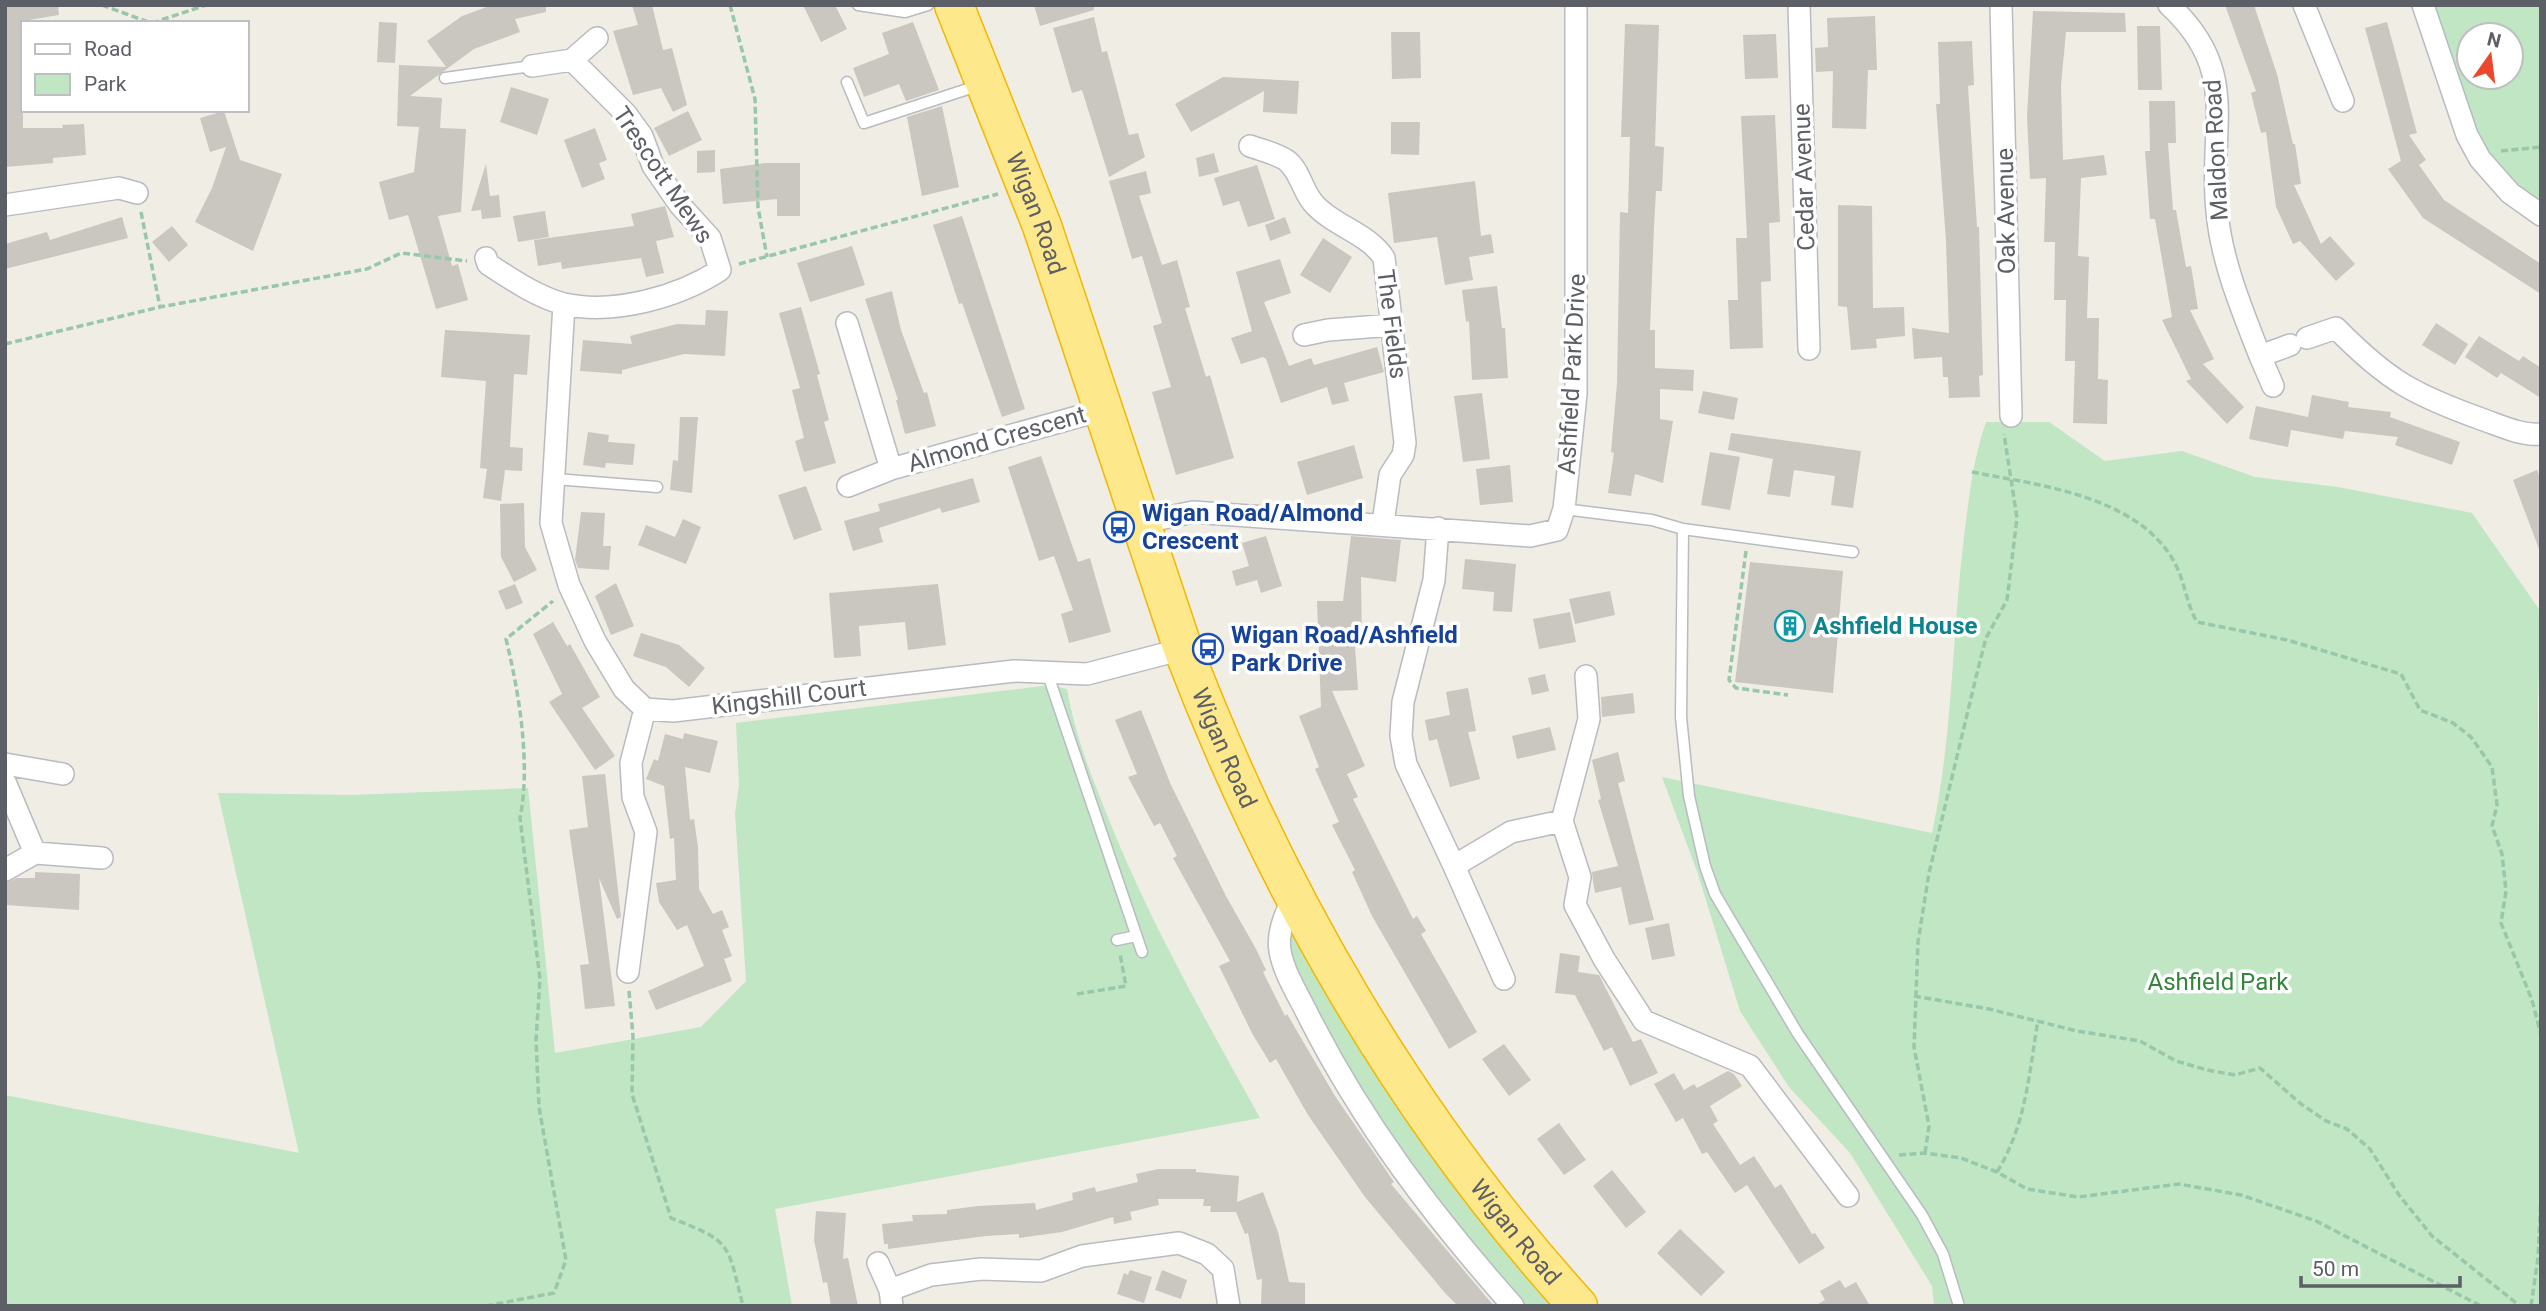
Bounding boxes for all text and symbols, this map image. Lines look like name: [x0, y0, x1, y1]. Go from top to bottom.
legend: [21, 21, 248, 112]
north arrow: [2455, 21, 2525, 91]
text: N: [2485, 27, 2503, 53]
text: Road: [84, 37, 132, 61]
text: Park: [84, 72, 127, 96]
street label: Maldon Road: [2198, 79, 2234, 221]
street label: Trescott Mews: [607, 101, 719, 249]
street label: Cedar Avenue: [1787, 103, 1821, 251]
street label: Wigan Road: [1000, 148, 1071, 278]
street label: Oak Avenue: [1991, 148, 2021, 274]
street label: The Fields: [1371, 268, 1413, 380]
street label: Ashfield Park Drive: [1553, 273, 1591, 475]
street label: Almond Crescent: [905, 400, 1089, 478]
place label: Wigan Road/Almond Crescent: [1142, 499, 1363, 555]
bus stop icon: Wigan Road/Almond Crescent: [1102, 510, 1136, 544]
building icon: Ashfield House: [1773, 609, 1807, 643]
place label: Ashfield House: [1813, 612, 1978, 640]
place label: Wigan Road/Ashfield Park Drive: [1231, 621, 1458, 677]
bus stop icon: Wigan Road/Ashfield Park Drive: [1191, 632, 1225, 666]
street label: Kingshill Court: [710, 674, 868, 720]
street label: Wigan Road: [1186, 684, 1263, 812]
park label: Ashfield Park: [2148, 968, 2289, 996]
street label: Wigan Road: [1464, 1174, 1567, 1291]
scale bar: [2301, 1244, 2460, 1288]
text: 50 m: [2312, 1257, 2359, 1281]

